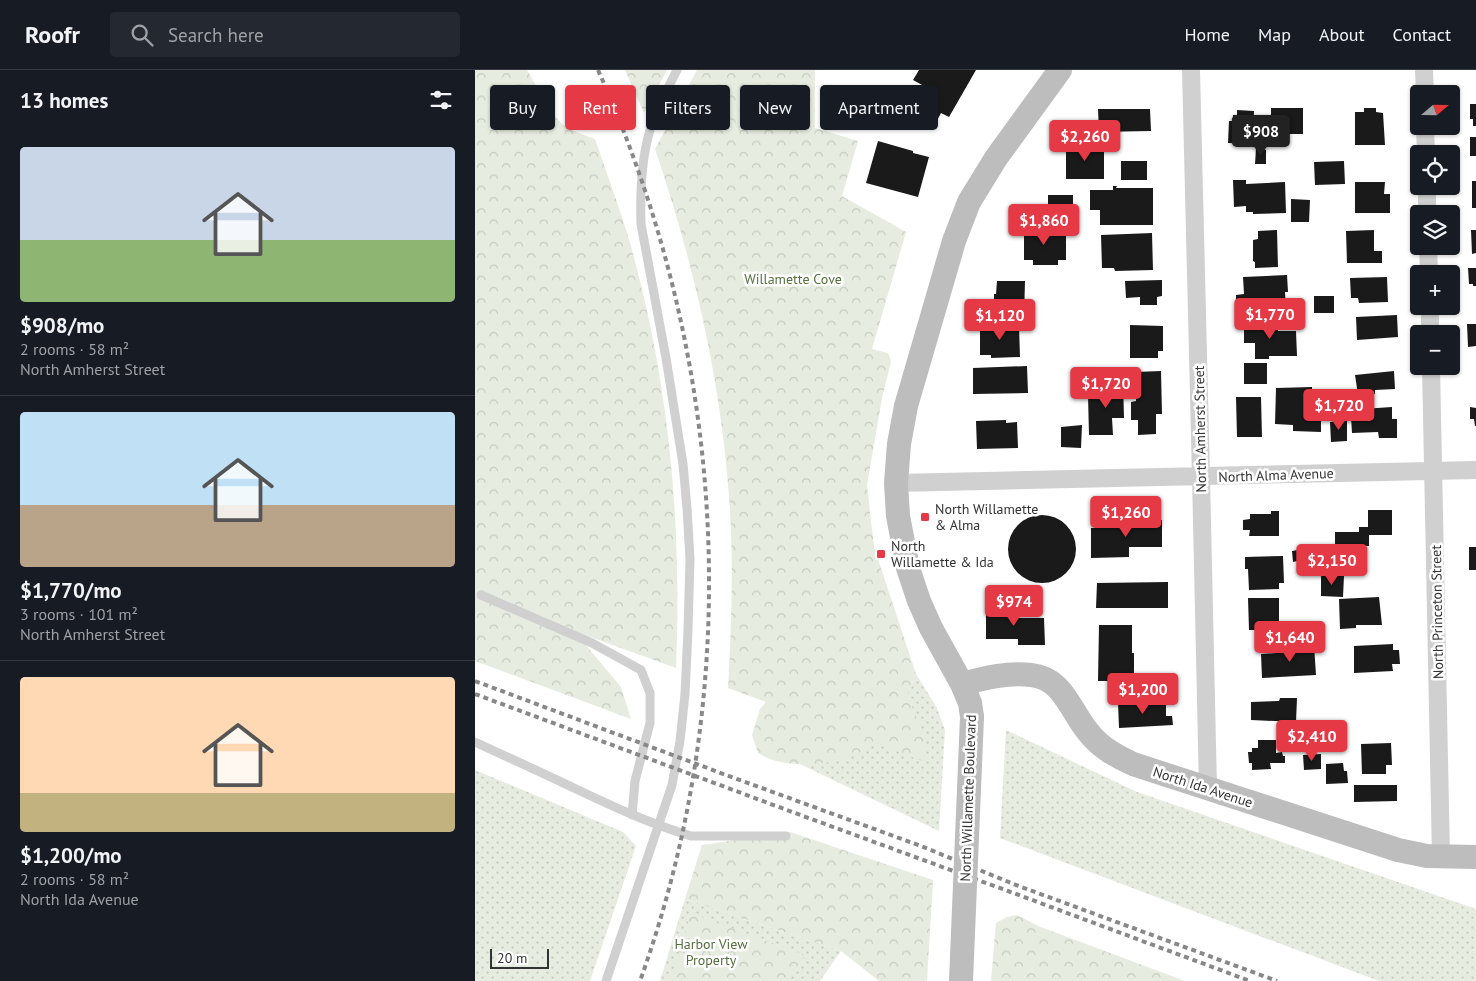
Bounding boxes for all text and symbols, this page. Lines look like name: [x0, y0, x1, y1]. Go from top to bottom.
search box: [110, 12, 460, 57]
text: Roofr: [25, 19, 80, 50]
icon: search: [128, 21, 156, 49]
text: Search here: [168, 23, 264, 47]
text: Home: [1184, 23, 1230, 46]
text: Map: [1258, 23, 1291, 46]
text: About: [1319, 23, 1365, 46]
text: Contact: [1393, 23, 1451, 46]
chip: Buy: [490, 85, 555, 130]
chip: Rent: [565, 85, 636, 130]
chip: Filters: [646, 85, 730, 130]
chip: New: [740, 85, 810, 130]
chip: Apartment: [820, 85, 938, 130]
north arrow: [1410, 85, 1460, 135]
map controls: [1410, 85, 1460, 375]
icon: filters: [427, 86, 455, 114]
text: 13 homes: [20, 87, 108, 114]
pin: $908: [1231, 114, 1291, 157]
pin: $2,260: [1044, 119, 1126, 162]
text: $908: [1243, 121, 1279, 141]
text: $2,260: [1060, 126, 1110, 146]
button: locate: [1410, 145, 1460, 195]
icon: home: [193, 179, 283, 269]
pin: $1,860: [1003, 204, 1085, 246]
button: layers: [1410, 205, 1460, 255]
text: $1,860: [1019, 210, 1069, 230]
button: +: [1410, 265, 1460, 315]
park label: Willamette Cove: [744, 270, 842, 288]
pin: $1,120: [959, 298, 1041, 341]
pin: $1,770: [1229, 298, 1311, 340]
text: $1,770: [1245, 304, 1295, 324]
text: $1,120: [975, 305, 1025, 325]
text: $908/mo: [20, 312, 104, 339]
button: −: [1410, 325, 1460, 375]
text: 2 rooms · 58 m²: [20, 339, 129, 359]
text: North Amherst Street: [20, 359, 165, 379]
street label: North Amherst Street: [1190, 365, 1210, 493]
pin: $1,720: [1065, 366, 1147, 409]
text: $1,720: [1081, 373, 1131, 393]
pin: $1,720: [1298, 388, 1380, 431]
text: $1,720: [1314, 395, 1364, 415]
icon: home: [193, 445, 283, 535]
street label: North Alma Avenue: [1218, 464, 1334, 486]
pin: $1,260: [1085, 496, 1167, 538]
place label: North Willamette & Alma: [935, 500, 1038, 534]
text: $1,260: [1101, 502, 1151, 522]
marker: North Willamette & Alma: [919, 511, 931, 523]
place label: North Willamette & Ida: [891, 537, 994, 571]
pin: $2,150: [1291, 544, 1373, 586]
street label: North Princeton Street: [1427, 545, 1447, 679]
marker: North Willamette & Ida: [875, 548, 887, 560]
text: $2,150: [1307, 550, 1357, 570]
text: $1,770/mo: [20, 577, 122, 604]
pin: $974: [984, 584, 1044, 627]
text: $974: [996, 591, 1032, 611]
text: 3 rooms · 101 m²: [20, 604, 138, 624]
pin: $1,640: [1249, 620, 1331, 663]
text: North Amherst Street: [20, 624, 165, 644]
text: $1,640: [1265, 627, 1315, 647]
pin: $1,200: [1102, 672, 1184, 715]
text: $1,200: [1118, 679, 1168, 699]
icon: home: [193, 710, 283, 800]
street label: North Willamette Boulevard: [956, 714, 980, 882]
pin: $2,410: [1271, 720, 1353, 762]
text: $2,410: [1287, 726, 1337, 746]
street label: North Ida Avenue: [1151, 762, 1255, 812]
text: $1,200/mo: [20, 842, 122, 869]
text: 2 rooms · 58 m²: [20, 869, 129, 889]
text: North Ida Avenue: [20, 889, 139, 909]
park label: Harbor View Property: [674, 935, 748, 969]
scale bar: [490, 946, 549, 969]
text: 20 m: [497, 949, 527, 967]

